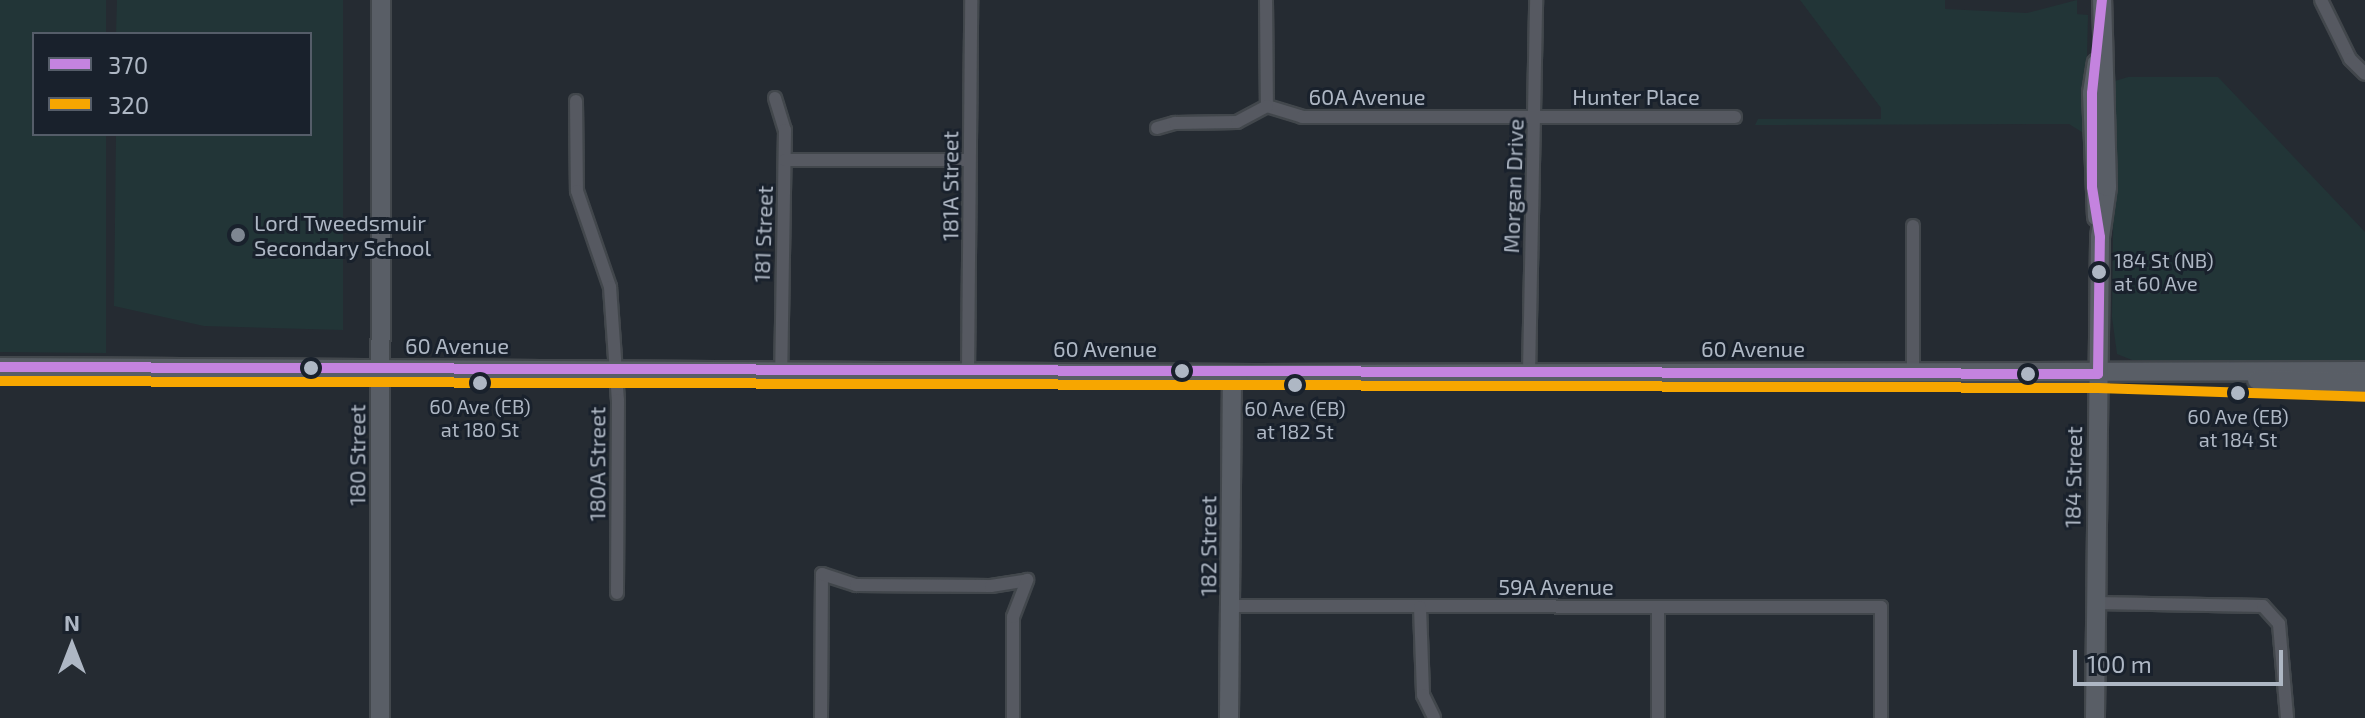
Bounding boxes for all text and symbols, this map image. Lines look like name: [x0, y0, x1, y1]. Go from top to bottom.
legend: [32, 32, 312, 136]
text: 370: [108, 50, 148, 79]
street label: 60A Avenue: [1308, 84, 1426, 110]
street label: Hunter Place: [1572, 84, 1700, 110]
text: 320: [108, 90, 149, 119]
street label: Morgan Drive: [1497, 118, 1529, 254]
street label: 181A Street: [937, 131, 963, 241]
street label: 181 Street: [748, 185, 778, 283]
place label: Lord Tweedsmuir Secondary School: [254, 209, 431, 260]
marker: Lord Tweedsmuir Secondary School: [229, 226, 247, 244]
place label: 184 St (NB) at 60 Ave: [2114, 248, 2214, 295]
marker: 184 St (NB) at 60 Ave: [2091, 264, 2107, 280]
street label: 60 Avenue: [405, 333, 509, 359]
street label: 60 Avenue: [1053, 336, 1157, 362]
street label: 60 Avenue: [1701, 336, 1805, 362]
unlabelled marker: [303, 360, 319, 376]
unlabelled marker: [1174, 363, 1190, 379]
unlabelled marker: [2020, 366, 2036, 382]
marker: 60 Ave (EB) at 180 St: [472, 375, 488, 391]
marker: 60 Ave (EB) at 182 St: [1287, 377, 1303, 393]
marker: 60 Ave (EB) at 184 St: [2230, 385, 2246, 401]
place label: 60 Ave (EB) at 180 St: [429, 394, 531, 441]
place label: 60 Ave (EB) at 182 St: [1244, 396, 1346, 443]
street label: 180 Street: [344, 404, 370, 506]
place label: 60 Ave (EB) at 184 St: [2187, 404, 2289, 451]
street label: 180A Street: [584, 406, 610, 522]
street label: 184 Street: [2059, 426, 2087, 528]
street label: 182 Street: [1195, 496, 1221, 596]
street label: 59A Avenue: [1498, 574, 1614, 600]
north arrow: [32, 606, 112, 686]
text: N: [64, 609, 80, 635]
scale bar: [2077, 634, 2287, 684]
text: 100 m: [2087, 649, 2152, 678]

